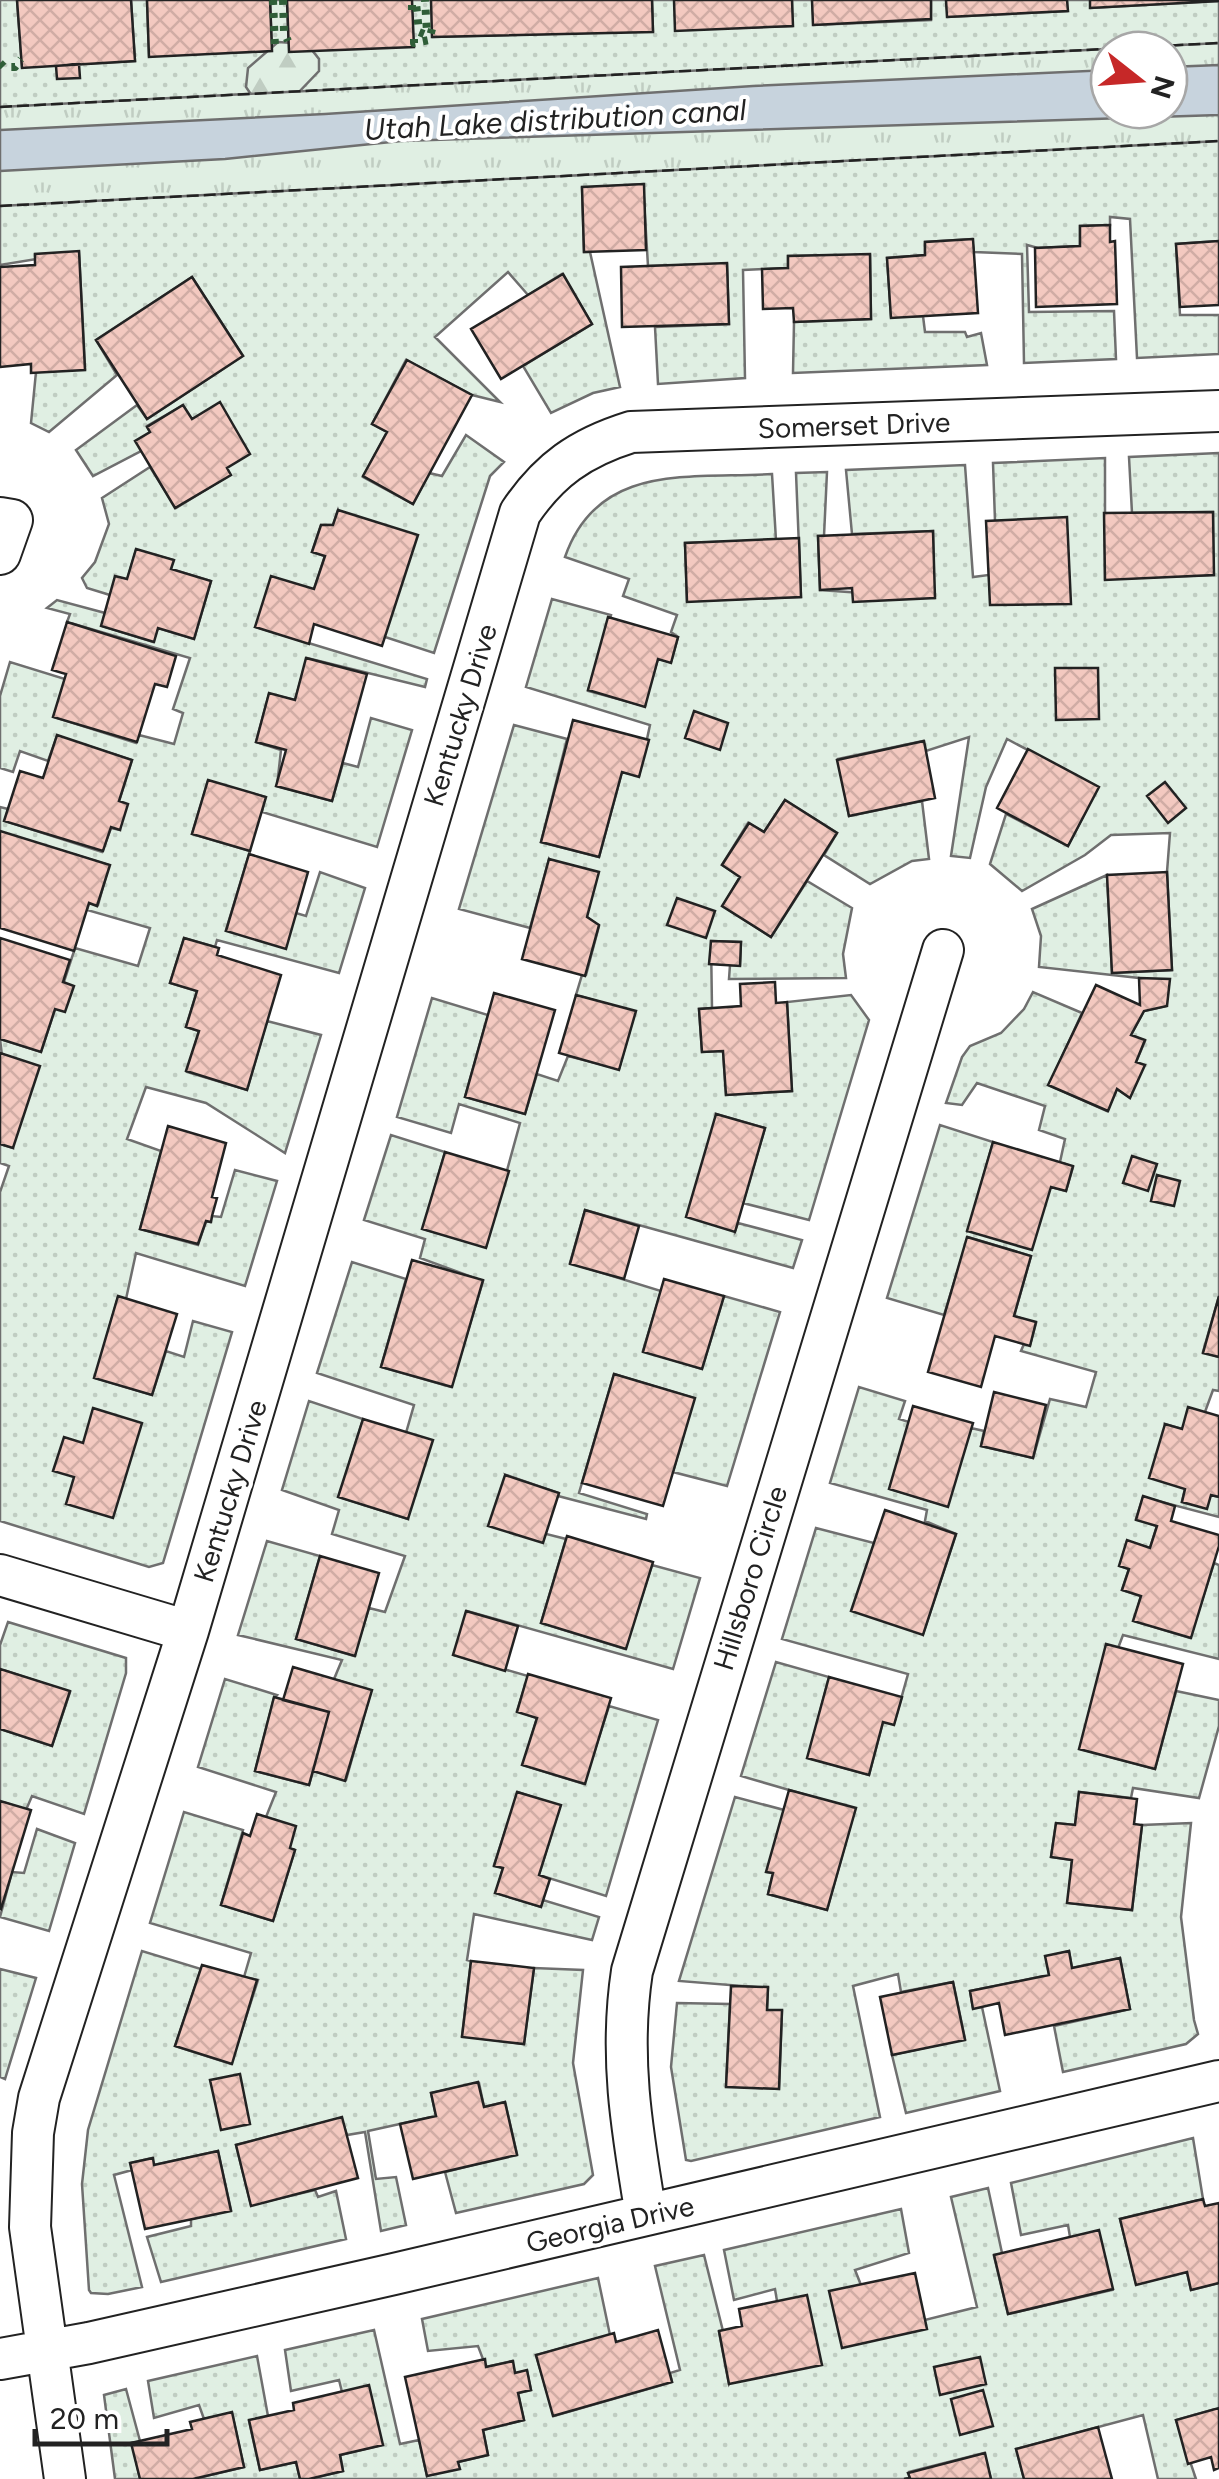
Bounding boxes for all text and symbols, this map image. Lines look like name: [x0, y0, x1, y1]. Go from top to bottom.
north arrow: [1089, 30, 1189, 130]
text: N: [1143, 72, 1182, 103]
water label: Utah Lake distribution canal: [363, 91, 747, 148]
street label: Somerset Drive: [757, 405, 951, 445]
street label: Kentucky Drive: [416, 620, 504, 810]
street label: Kentucky Drive: [186, 1396, 274, 1586]
street label: Hillsboro Circle: [706, 1482, 794, 1674]
street label: Georgia Drive: [523, 2188, 697, 2260]
scale bar: [35, 2384, 168, 2446]
text: 20 m: [50, 2400, 119, 2437]

